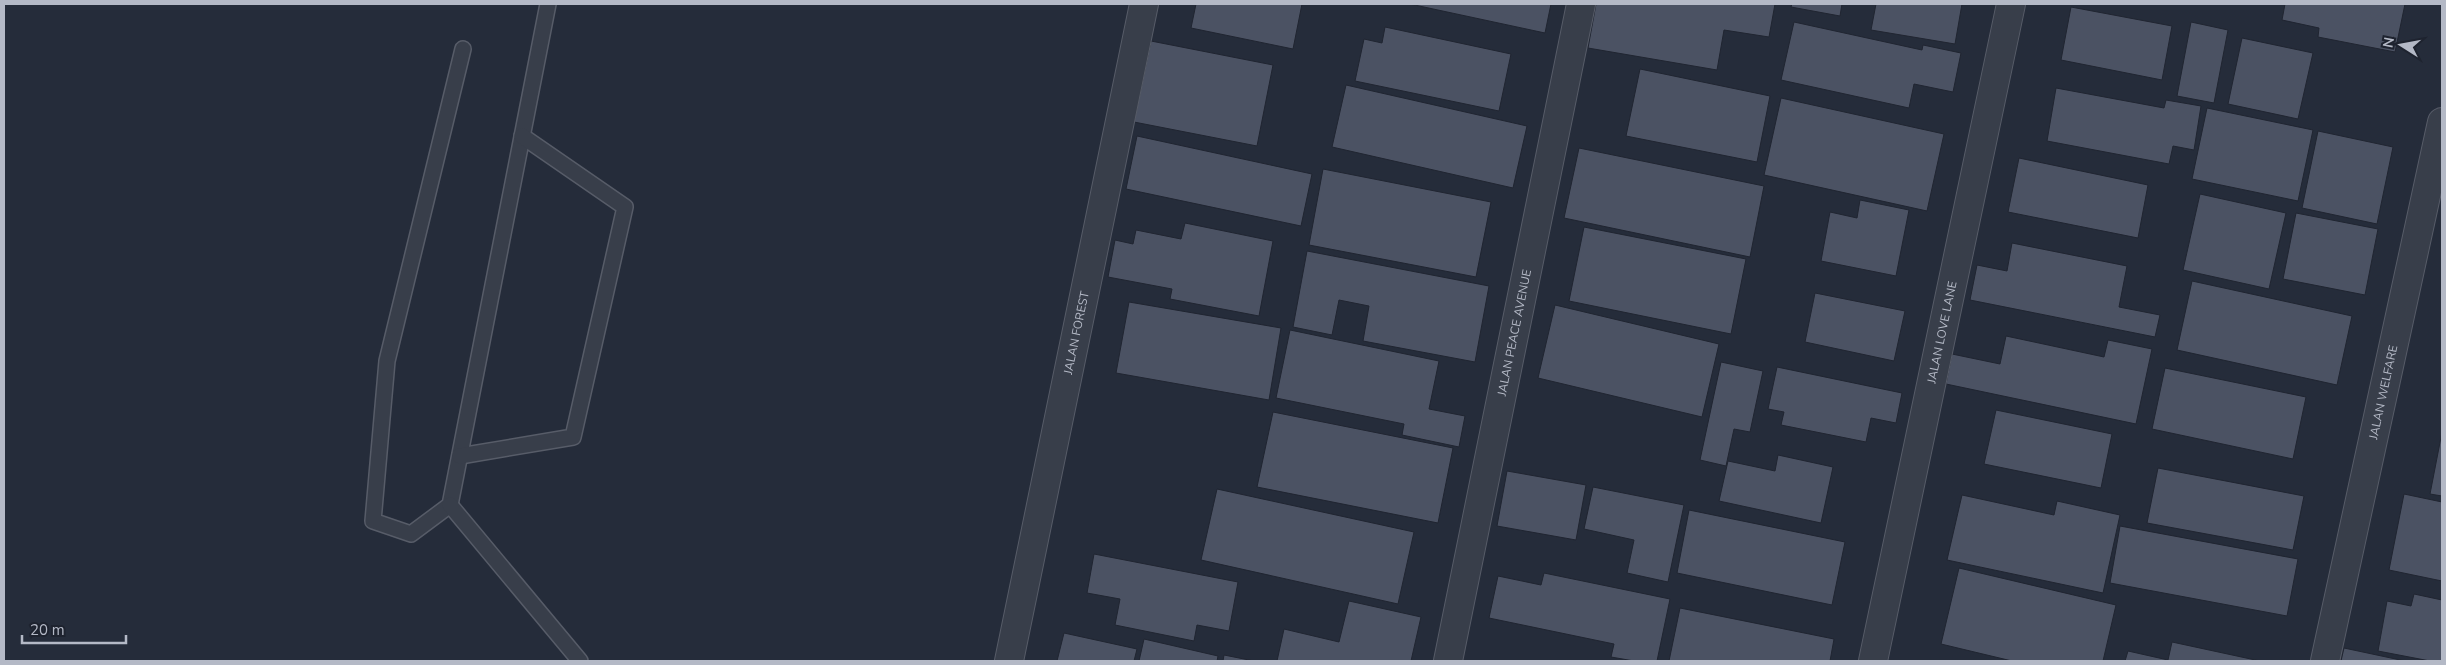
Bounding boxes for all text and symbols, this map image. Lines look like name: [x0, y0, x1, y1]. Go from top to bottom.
north arrow: [2376, 20, 2426, 70]
text: N: [2378, 36, 2399, 50]
street label: JALAN PEACE AVENUE: [1494, 268, 1535, 398]
street label: JALAN LOVE LANE: [1923, 280, 1961, 386]
street label: JALAN FOREST: [1060, 289, 1093, 377]
street label: JALAN WELFARE: [2365, 344, 2401, 442]
scale bar: [22, 612, 126, 644]
text: 20 m: [30, 620, 65, 640]

